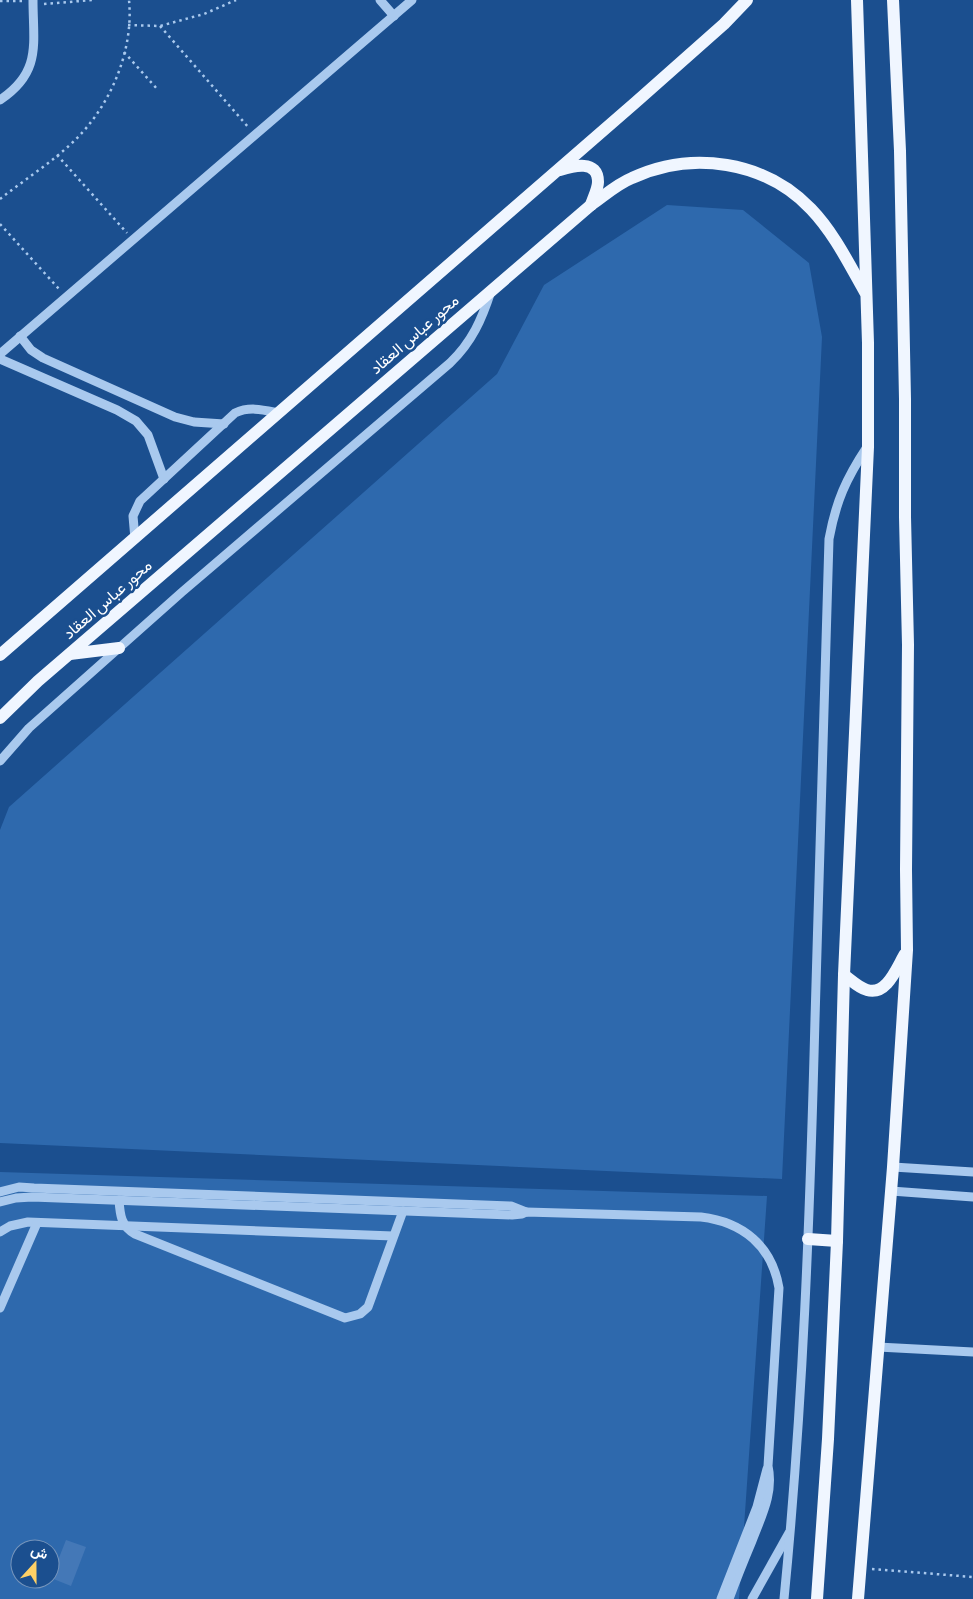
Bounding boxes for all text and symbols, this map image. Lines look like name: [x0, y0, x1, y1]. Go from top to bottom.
street label: محور عباس العقاد: [367, 291, 463, 379]
street label: محور عباس العقاد: [60, 556, 156, 644]
north arrow: [10, 1539, 60, 1589]
text: ش: [29, 1541, 51, 1563]

